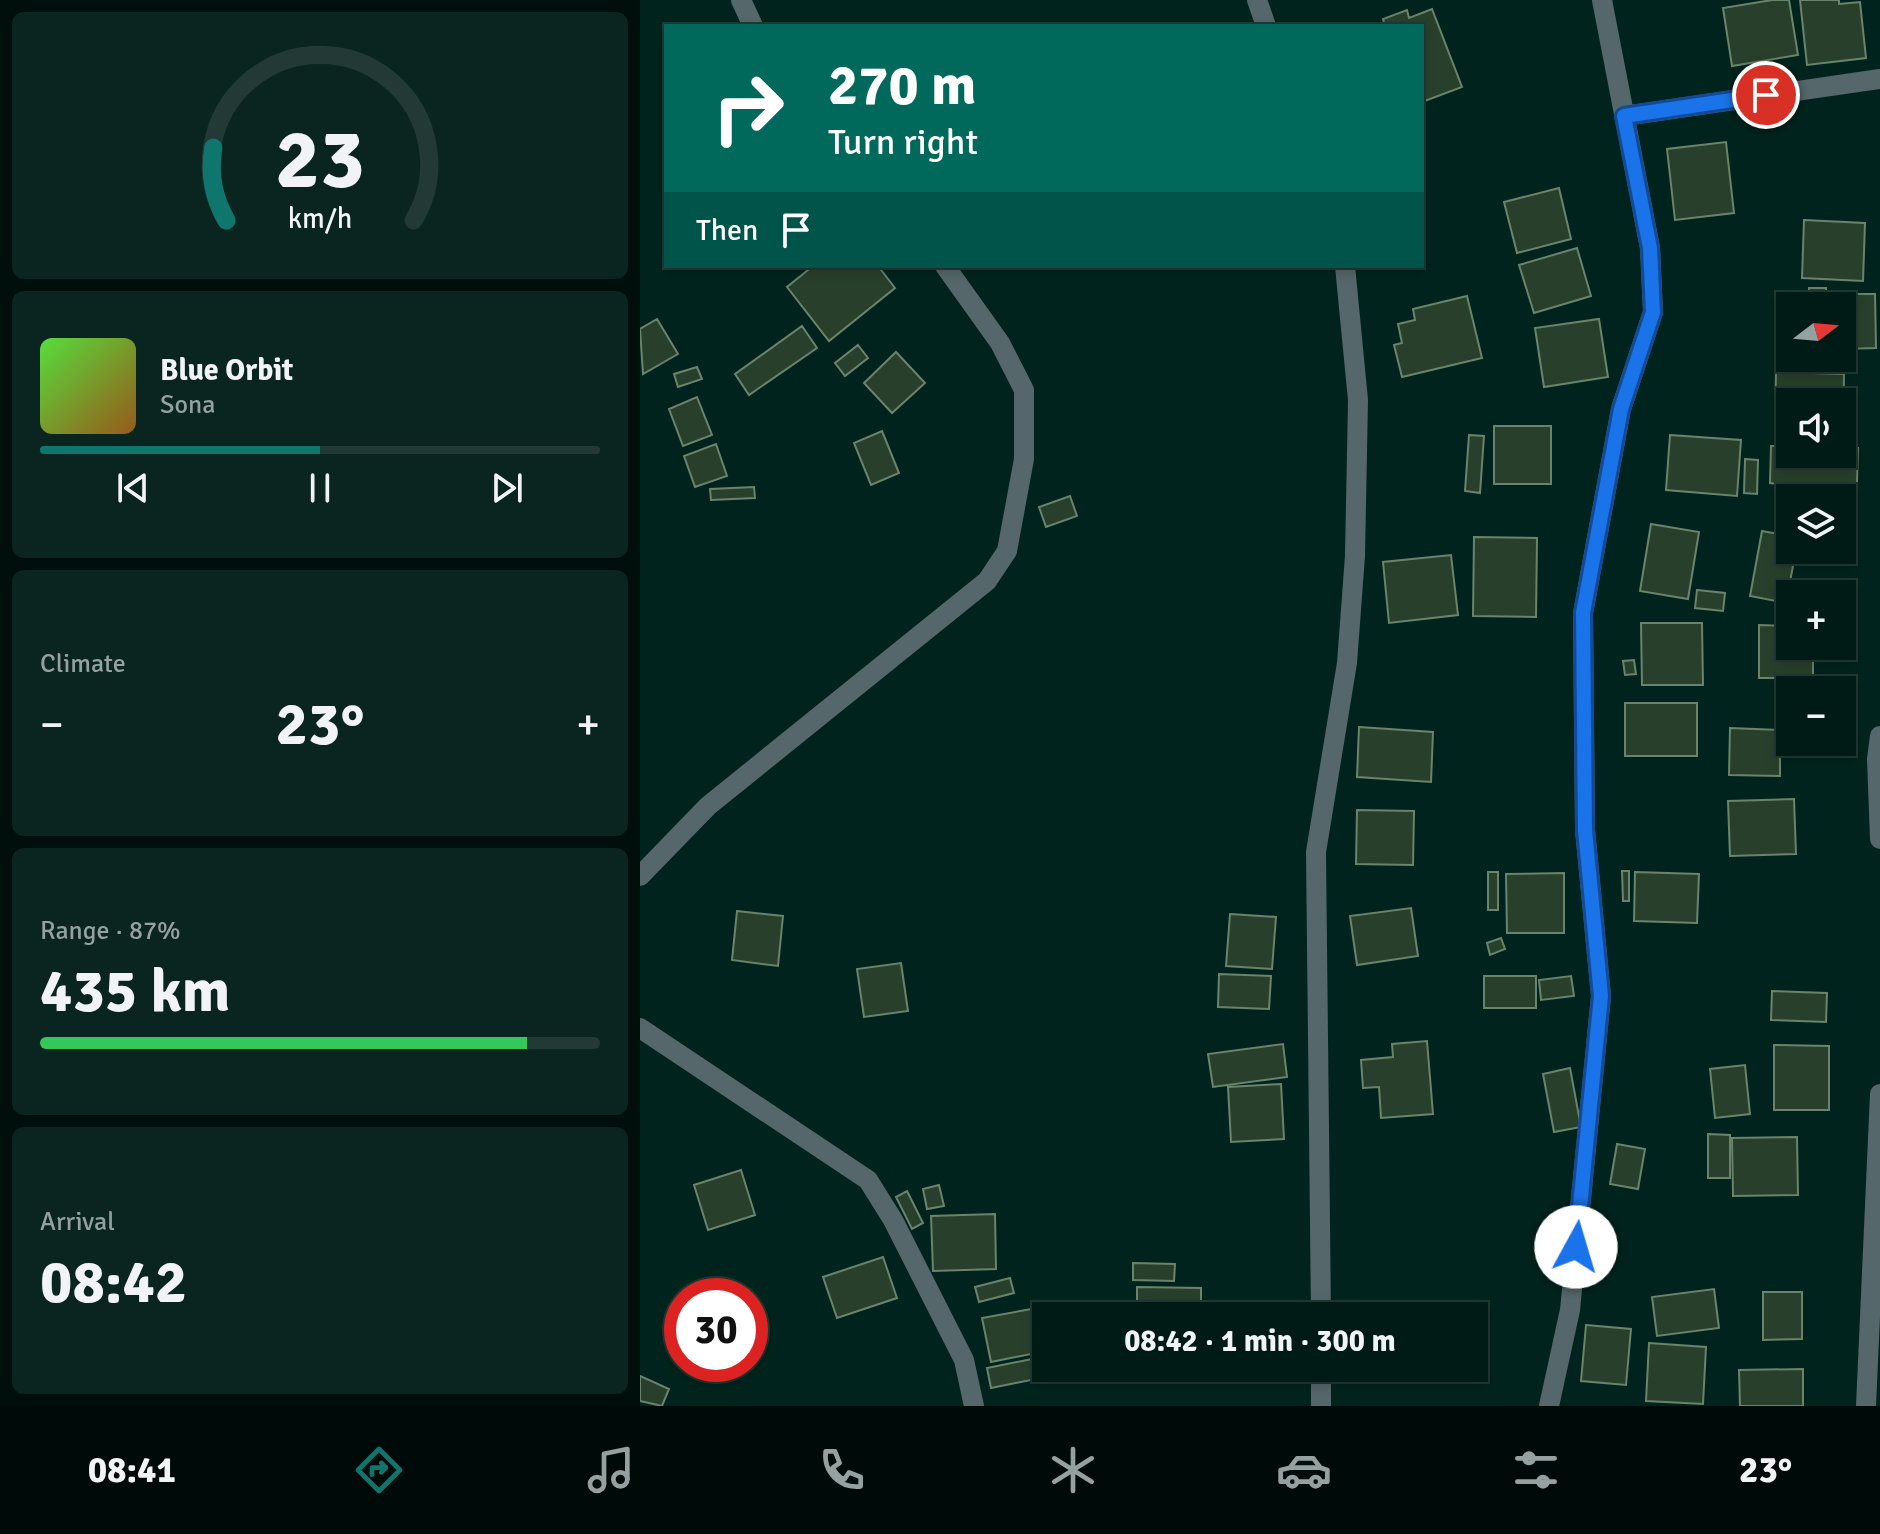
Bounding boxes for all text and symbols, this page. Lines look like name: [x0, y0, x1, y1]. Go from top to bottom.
text: 270 m: [828, 51, 976, 120]
icon: right: [696, 56, 800, 160]
pin: [1732, 61, 1800, 129]
icon: arrive: [1744, 73, 1788, 117]
text: 23: [275, 109, 365, 211]
text: Turn right: [828, 120, 978, 165]
text: km/h: [288, 202, 352, 237]
icon: arrive: [774, 208, 818, 252]
text: Then: [696, 212, 758, 249]
north arrow: [1776, 292, 1856, 372]
map controls: [1776, 292, 1856, 756]
text: Blue Orbit: [160, 352, 293, 389]
button: sound: [1776, 388, 1856, 468]
text: Sona: [160, 389, 215, 421]
icon: previous: [111, 466, 155, 510]
icon: pause: [298, 466, 342, 510]
icon: next: [485, 466, 529, 510]
button: layers: [1776, 484, 1856, 564]
button: +: [1776, 580, 1856, 660]
text: Climate: [40, 648, 126, 680]
button: −: [1776, 676, 1856, 756]
text: 23°: [276, 688, 364, 762]
text: −: [40, 698, 64, 752]
text: +: [576, 698, 600, 752]
text: Range · 87%: [40, 915, 181, 947]
text: 435 km: [40, 955, 230, 1029]
position arrow: [1534, 1205, 1618, 1289]
text: Arrival: [40, 1206, 115, 1238]
text: 08:42: [40, 1246, 187, 1320]
speed limit sign: 30: [664, 1278, 768, 1382]
text: 08:42 · 1 min · 300 m: [1124, 1323, 1396, 1360]
icon: directions: [351, 1442, 407, 1498]
icon: music: [583, 1442, 639, 1498]
icon: phone: [814, 1442, 870, 1498]
icon: climate: [1045, 1442, 1101, 1498]
icon: car: [1276, 1442, 1332, 1498]
icon: filters: [1508, 1442, 1564, 1498]
text: 08:41: [88, 1448, 176, 1493]
text: 23°: [1739, 1448, 1792, 1493]

